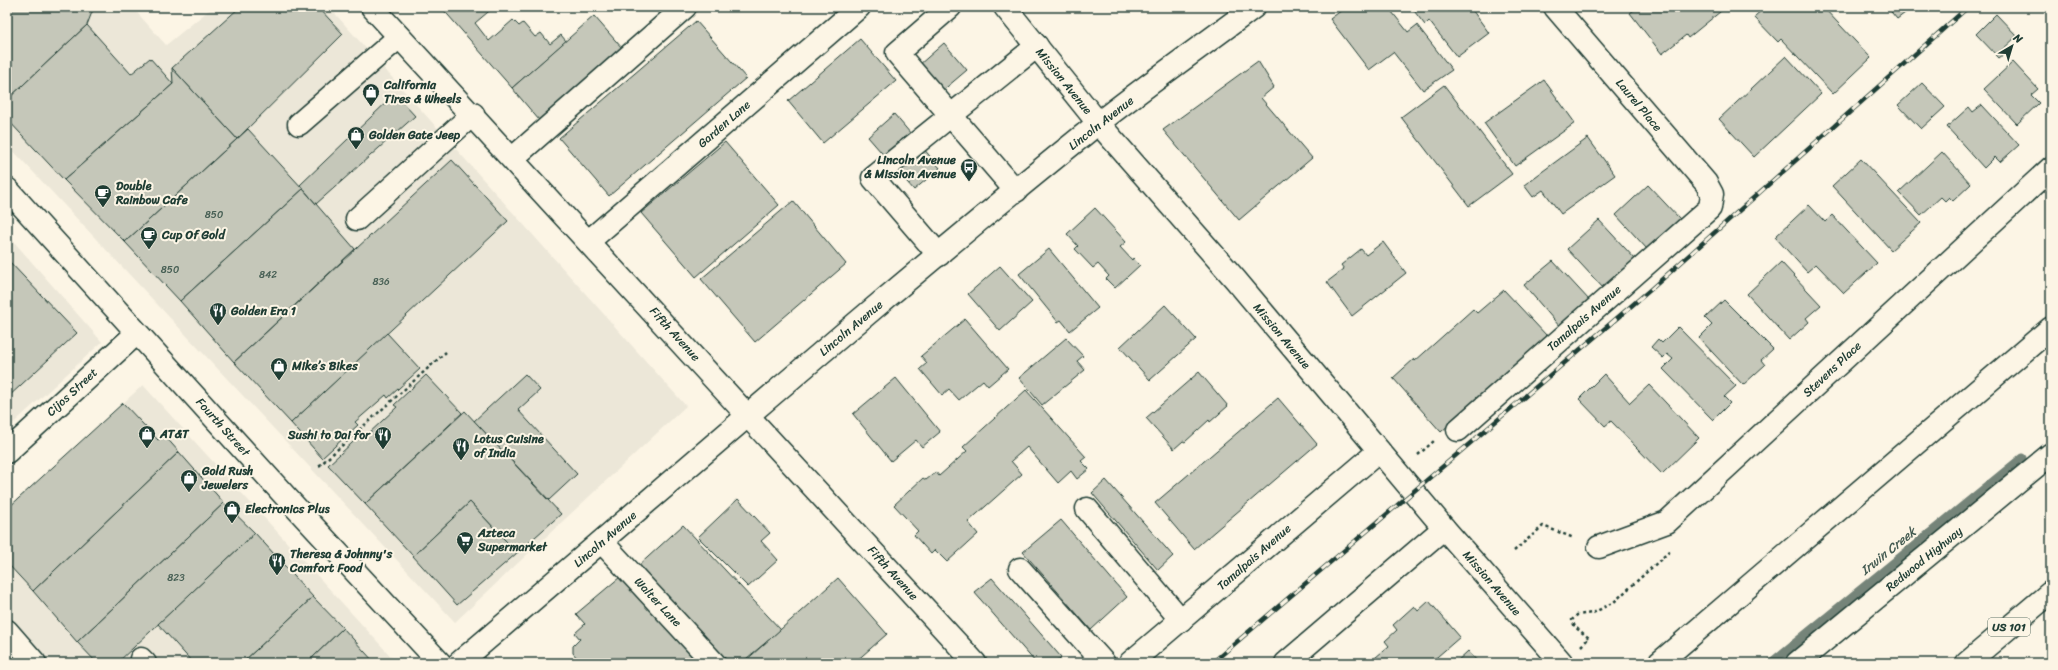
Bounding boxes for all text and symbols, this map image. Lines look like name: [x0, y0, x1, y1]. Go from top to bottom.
north arrow: [1992, 26, 2032, 66]
text: N: [2008, 28, 2027, 49]
street label: Mission Avenue: [1030, 42, 1098, 120]
street label: Laurel Place: [1610, 73, 1668, 137]
place label: California Tires & Wheels: [383, 74, 462, 110]
shop icon: California Tires & Wheels: [361, 82, 381, 107]
street label: Lincoln Avenue: [1063, 90, 1139, 156]
street label: Garden Lane: [692, 94, 756, 154]
place label: Golden Gate Jeep: [368, 124, 461, 146]
shop icon: Golden Gate Jeep: [346, 125, 366, 150]
place label: Lincoln Avenue & Mission Avenue: [864, 149, 957, 185]
bus stop icon: Lincoln Avenue & Mission Avenue: [959, 157, 979, 182]
place label: Double Rainbow Cafe: [115, 175, 189, 211]
cafe icon: Double Rainbow Cafe: [93, 183, 113, 208]
house number: 850: [205, 206, 223, 224]
place label: Cup Of Gold: [161, 224, 226, 246]
cafe icon: Cup Of Gold: [139, 225, 159, 250]
house number: 850: [161, 261, 179, 279]
house number: 842: [259, 266, 277, 284]
house number: 836: [372, 273, 390, 291]
street label: Tamalpais Avenue: [1542, 279, 1626, 357]
street label: Lincoln Avenue: [814, 294, 888, 362]
street label: Mission Avenue: [1247, 298, 1317, 374]
place label: Golden Era 1: [230, 300, 296, 322]
restaurant icon: Golden Era 1: [208, 301, 228, 326]
street label: Fifth Avenue: [644, 301, 706, 367]
street label: Stevens Place: [1797, 335, 1867, 403]
place label: Mike’s Bikes: [291, 355, 358, 377]
shop icon: Mike’s Bikes: [269, 356, 289, 381]
street label: Cijos Street: [41, 362, 103, 422]
street label: Fourth Street: [190, 392, 257, 463]
place label: AT&T: [159, 423, 190, 445]
shop icon: AT&T: [137, 424, 157, 449]
place label: Sushi to Dai for: [287, 424, 371, 446]
restaurant icon: Sushi to Dai for: [373, 425, 393, 450]
place label: Lotus Cuisine of India: [474, 428, 544, 464]
restaurant icon: Lotus Cuisine of India: [451, 436, 471, 461]
place label: Gold Rush Jewelers: [201, 460, 254, 496]
shop icon: Gold Rush Jewelers: [179, 468, 199, 493]
place label: Electronics Plus: [245, 498, 331, 520]
shop icon: Electronics Plus: [222, 499, 242, 524]
street label: Lincoln Avenue: [568, 505, 642, 573]
street label: Tamalpais Avenue: [1212, 518, 1296, 596]
water label: Irwin Creek: [1854, 520, 1923, 582]
street label: Redwood Highway: [1880, 520, 1968, 597]
place label: Azteca Supermarket: [477, 522, 548, 558]
supermarket icon: Azteca Supermarket: [455, 530, 475, 555]
street label: Fifth Avenue: [862, 540, 924, 606]
place label: Theresa & Johnny's Comfort Food: [289, 543, 393, 579]
street label: Mission Avenue: [1457, 545, 1527, 621]
restaurant icon: Theresa & Johnny's Comfort Food: [267, 551, 287, 576]
house number: 823: [167, 569, 185, 587]
street label: Walter Lane: [629, 572, 687, 632]
road number: US 101: [1988, 618, 2030, 636]

